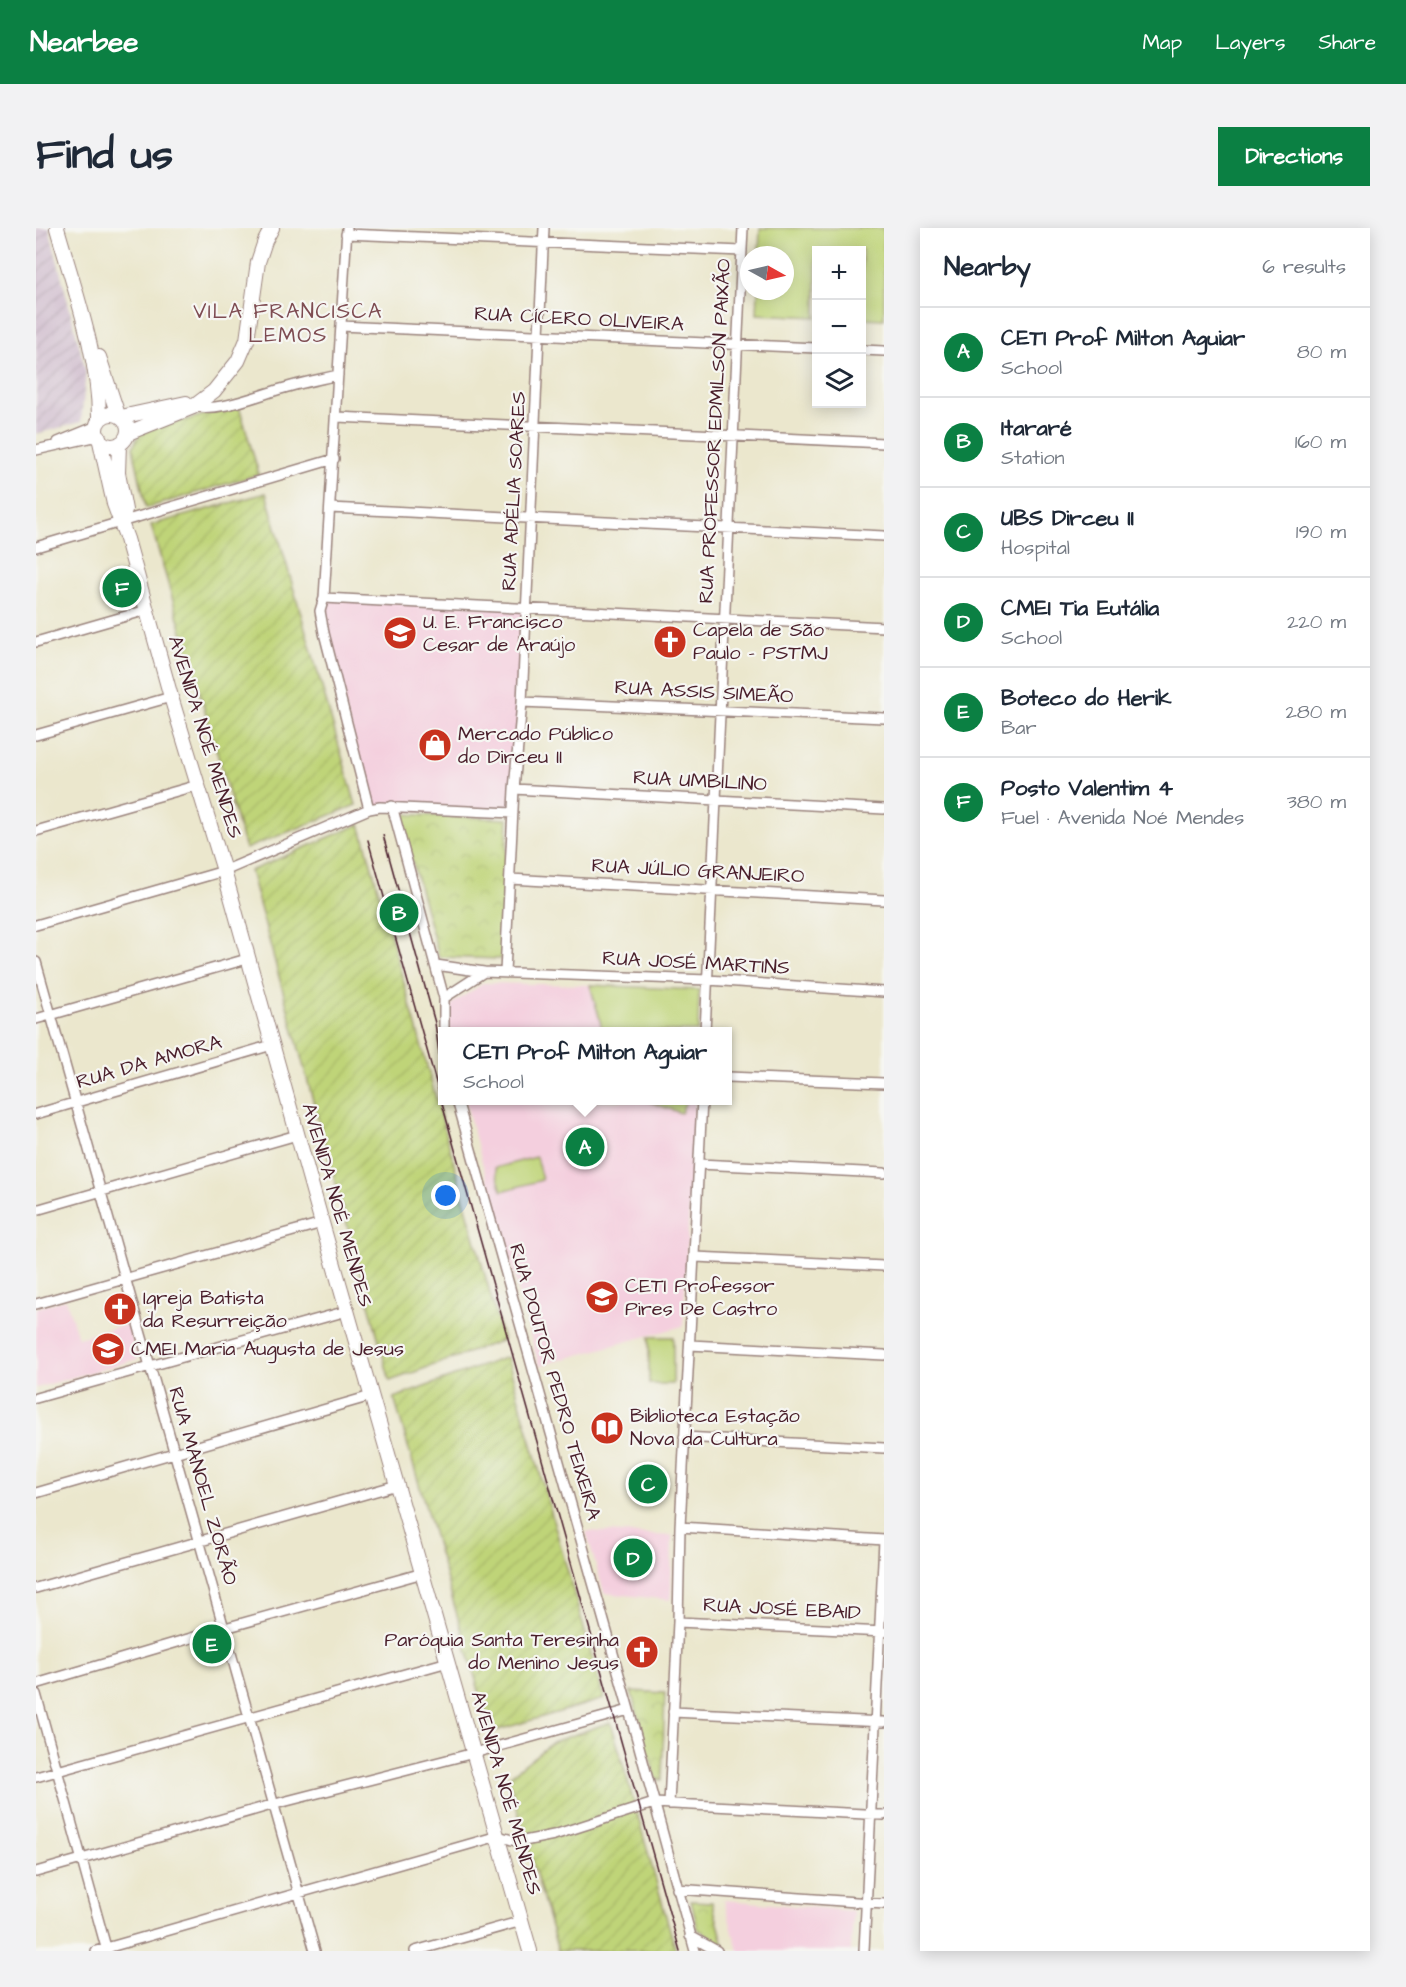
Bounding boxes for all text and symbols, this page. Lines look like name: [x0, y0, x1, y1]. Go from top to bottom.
text: Nearbee: [30, 23, 138, 62]
text: Map: [1142, 28, 1182, 57]
text: Layers: [1215, 28, 1285, 57]
text: Share: [1318, 28, 1376, 57]
text: Find us: [36, 127, 173, 185]
button: Directions: [1218, 127, 1370, 186]
north arrow: [740, 246, 794, 300]
map controls: [812, 246, 866, 408]
button: +: [812, 246, 866, 300]
text: Nearby: [944, 249, 1031, 285]
text: 6 results: [1262, 253, 1346, 281]
street label: RUA PROFESSOR EDMILSON PAIXÃO: [692, 258, 738, 604]
district label: VILA FRANCISCA LEMOS: [193, 297, 383, 350]
street label: RUA CÍCERO OLIVEIRA: [473, 300, 685, 338]
button: −: [812, 300, 866, 354]
text: CETI Prof Milton Aguiar: [1001, 323, 1245, 354]
text: A: [957, 338, 970, 366]
text: 80 m: [1297, 338, 1346, 366]
button: layers: [812, 354, 866, 408]
text: School: [1001, 354, 1062, 382]
street label: RUA ADÉLIA SOARES: [495, 390, 533, 591]
text: Itararé: [1001, 413, 1072, 444]
text: B: [956, 428, 971, 456]
text: 160 m: [1295, 428, 1346, 456]
text: Station: [1001, 444, 1064, 472]
text: UBS Dirceu II: [1001, 503, 1134, 534]
text: C: [956, 518, 971, 546]
text: 190 m: [1296, 518, 1346, 546]
text: Hospital: [1001, 534, 1070, 562]
pin: F: [102, 566, 142, 610]
text: CMEI Tia Eutália: [1001, 593, 1159, 624]
place label: U. E. Francisco Cesar de Araújo: [423, 608, 575, 659]
text: D: [957, 608, 970, 636]
text: 220 m: [1287, 608, 1346, 636]
school or university icon: U. E. Francisco Cesar de Araújo: [382, 615, 418, 651]
place label: Capela de São Paulo - PSTMJ: [693, 616, 828, 667]
church icon: Capela de São Paulo - PSTMJ: [652, 624, 688, 660]
text: School: [1001, 624, 1062, 652]
street label: AVENIDA NOÉ MENDES: [161, 632, 249, 842]
street label: RUA ASSIS SIMEÃO: [614, 673, 794, 711]
text: Boteco do Herik: [1001, 683, 1172, 714]
text: E: [958, 698, 969, 726]
text: 280 m: [1285, 698, 1346, 726]
text: Bar: [1001, 714, 1036, 742]
place label: Mercado Público do Dirceu II: [458, 720, 613, 771]
shop icon: Mercado Público do Dirceu II: [417, 727, 453, 763]
street label: RUA UMBILINO: [632, 764, 768, 798]
text: Posto Valentim 4: [1001, 773, 1173, 804]
text: F: [957, 788, 970, 816]
text: 380 m: [1287, 788, 1346, 816]
text: Fuel · Avenida Noé Mendes: [1001, 804, 1244, 832]
street label: RUA JÚLIO GRANJEIRO: [591, 851, 805, 891]
pin: B: [380, 890, 418, 936]
street label: RUA JOSÉ MARTINS: [602, 944, 790, 982]
popup: [438, 1027, 732, 1105]
street label: RUA DA AMORA: [73, 1028, 225, 1096]
text: CETI Prof Milton Aguiar: [463, 1037, 707, 1068]
text: School: [463, 1068, 524, 1096]
street label: AVENIDA NOÉ MENDES: [294, 1100, 380, 1310]
pin: A: [566, 1124, 604, 1170]
your location: [431, 1181, 460, 1210]
street label: RUA DOUTOR PEDRO TEIXEIRA: [502, 1240, 608, 1524]
place label: CETI Professor Pires De Castro: [625, 1272, 777, 1323]
school or university icon: CETI Professor Pires De Castro: [584, 1279, 620, 1315]
place label: Igreja Batista da Resurreição: [143, 1284, 287, 1335]
church icon: Igreja Batista da Resurreição: [102, 1291, 138, 1327]
school or university icon: CMEI Maria Augusta de Jesus: [90, 1331, 126, 1367]
place label: CMEI Maria Augusta de Jesus: [131, 1335, 404, 1364]
street label: RUA MANOEL ZORÃO: [161, 1384, 245, 1588]
place label: Biblioteca Estação Nova da Cultura: [630, 1402, 800, 1453]
library icon: Biblioteca Estação Nova da Cultura: [589, 1410, 625, 1446]
pin: C: [628, 1462, 668, 1506]
pin: D: [614, 1536, 652, 1580]
street label: RUA JOSÉ EBAID: [702, 1591, 862, 1627]
pin: E: [192, 1622, 231, 1666]
place label: Paróquia Santa Teresinha do Menino Jesus: [385, 1626, 619, 1677]
church icon: Paróquia Santa Teresinha do Menino Jesus: [624, 1634, 660, 1670]
street label: AVENIDA NOÉ MENDES: [463, 1688, 549, 1898]

